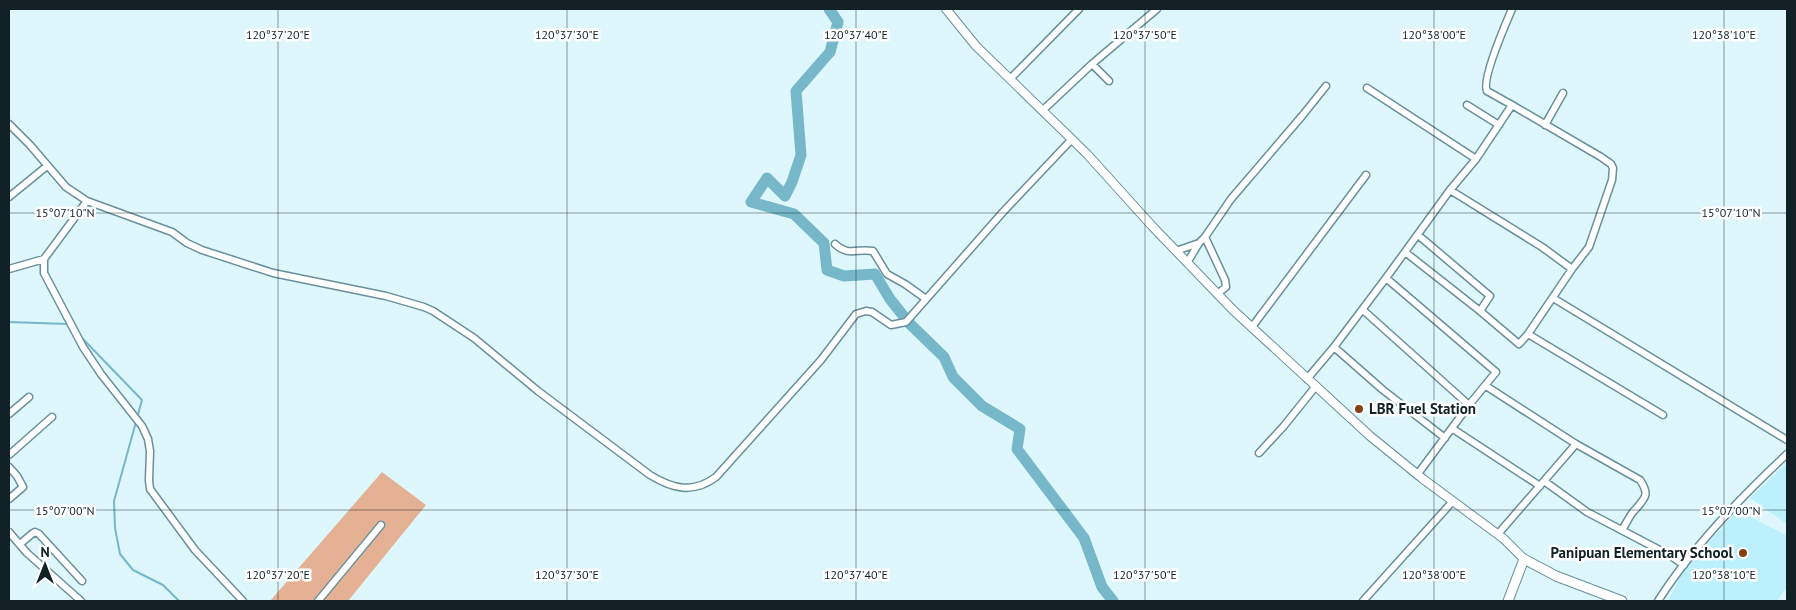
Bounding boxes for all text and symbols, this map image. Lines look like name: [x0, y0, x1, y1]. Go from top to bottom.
text: 120°37'20"E: [246, 27, 310, 42]
text: 120°37'30"E: [535, 27, 599, 42]
text: 120°37'40"E: [824, 27, 888, 42]
text: 120°37'50"E: [1113, 27, 1177, 42]
text: 120°38'00"E: [1402, 27, 1466, 42]
text: 120°38'10"E: [1692, 27, 1756, 42]
text: 15°07'10"N: [35, 205, 95, 220]
text: 15°07'10"N: [1701, 205, 1761, 220]
place label: LBR Fuel Station: [1369, 399, 1476, 418]
marker: LBR Fuel Station: [1353, 403, 1365, 415]
text: 15°07'00"N: [35, 503, 95, 518]
text: 15°07'00"N: [1701, 503, 1761, 518]
north arrow: [20, 540, 70, 590]
text: N: [40, 543, 50, 561]
place label: Panipuan Elementary School: [1550, 543, 1734, 562]
marker: Panipuan Elementary School: [1737, 547, 1749, 559]
text: 120°37'20"E: [246, 567, 310, 582]
text: 120°37'30"E: [535, 567, 599, 582]
text: 120°37'40"E: [824, 567, 888, 582]
text: 120°37'50"E: [1113, 567, 1177, 582]
text: 120°38'00"E: [1402, 567, 1466, 582]
text: 120°38'10"E: [1692, 567, 1756, 582]

